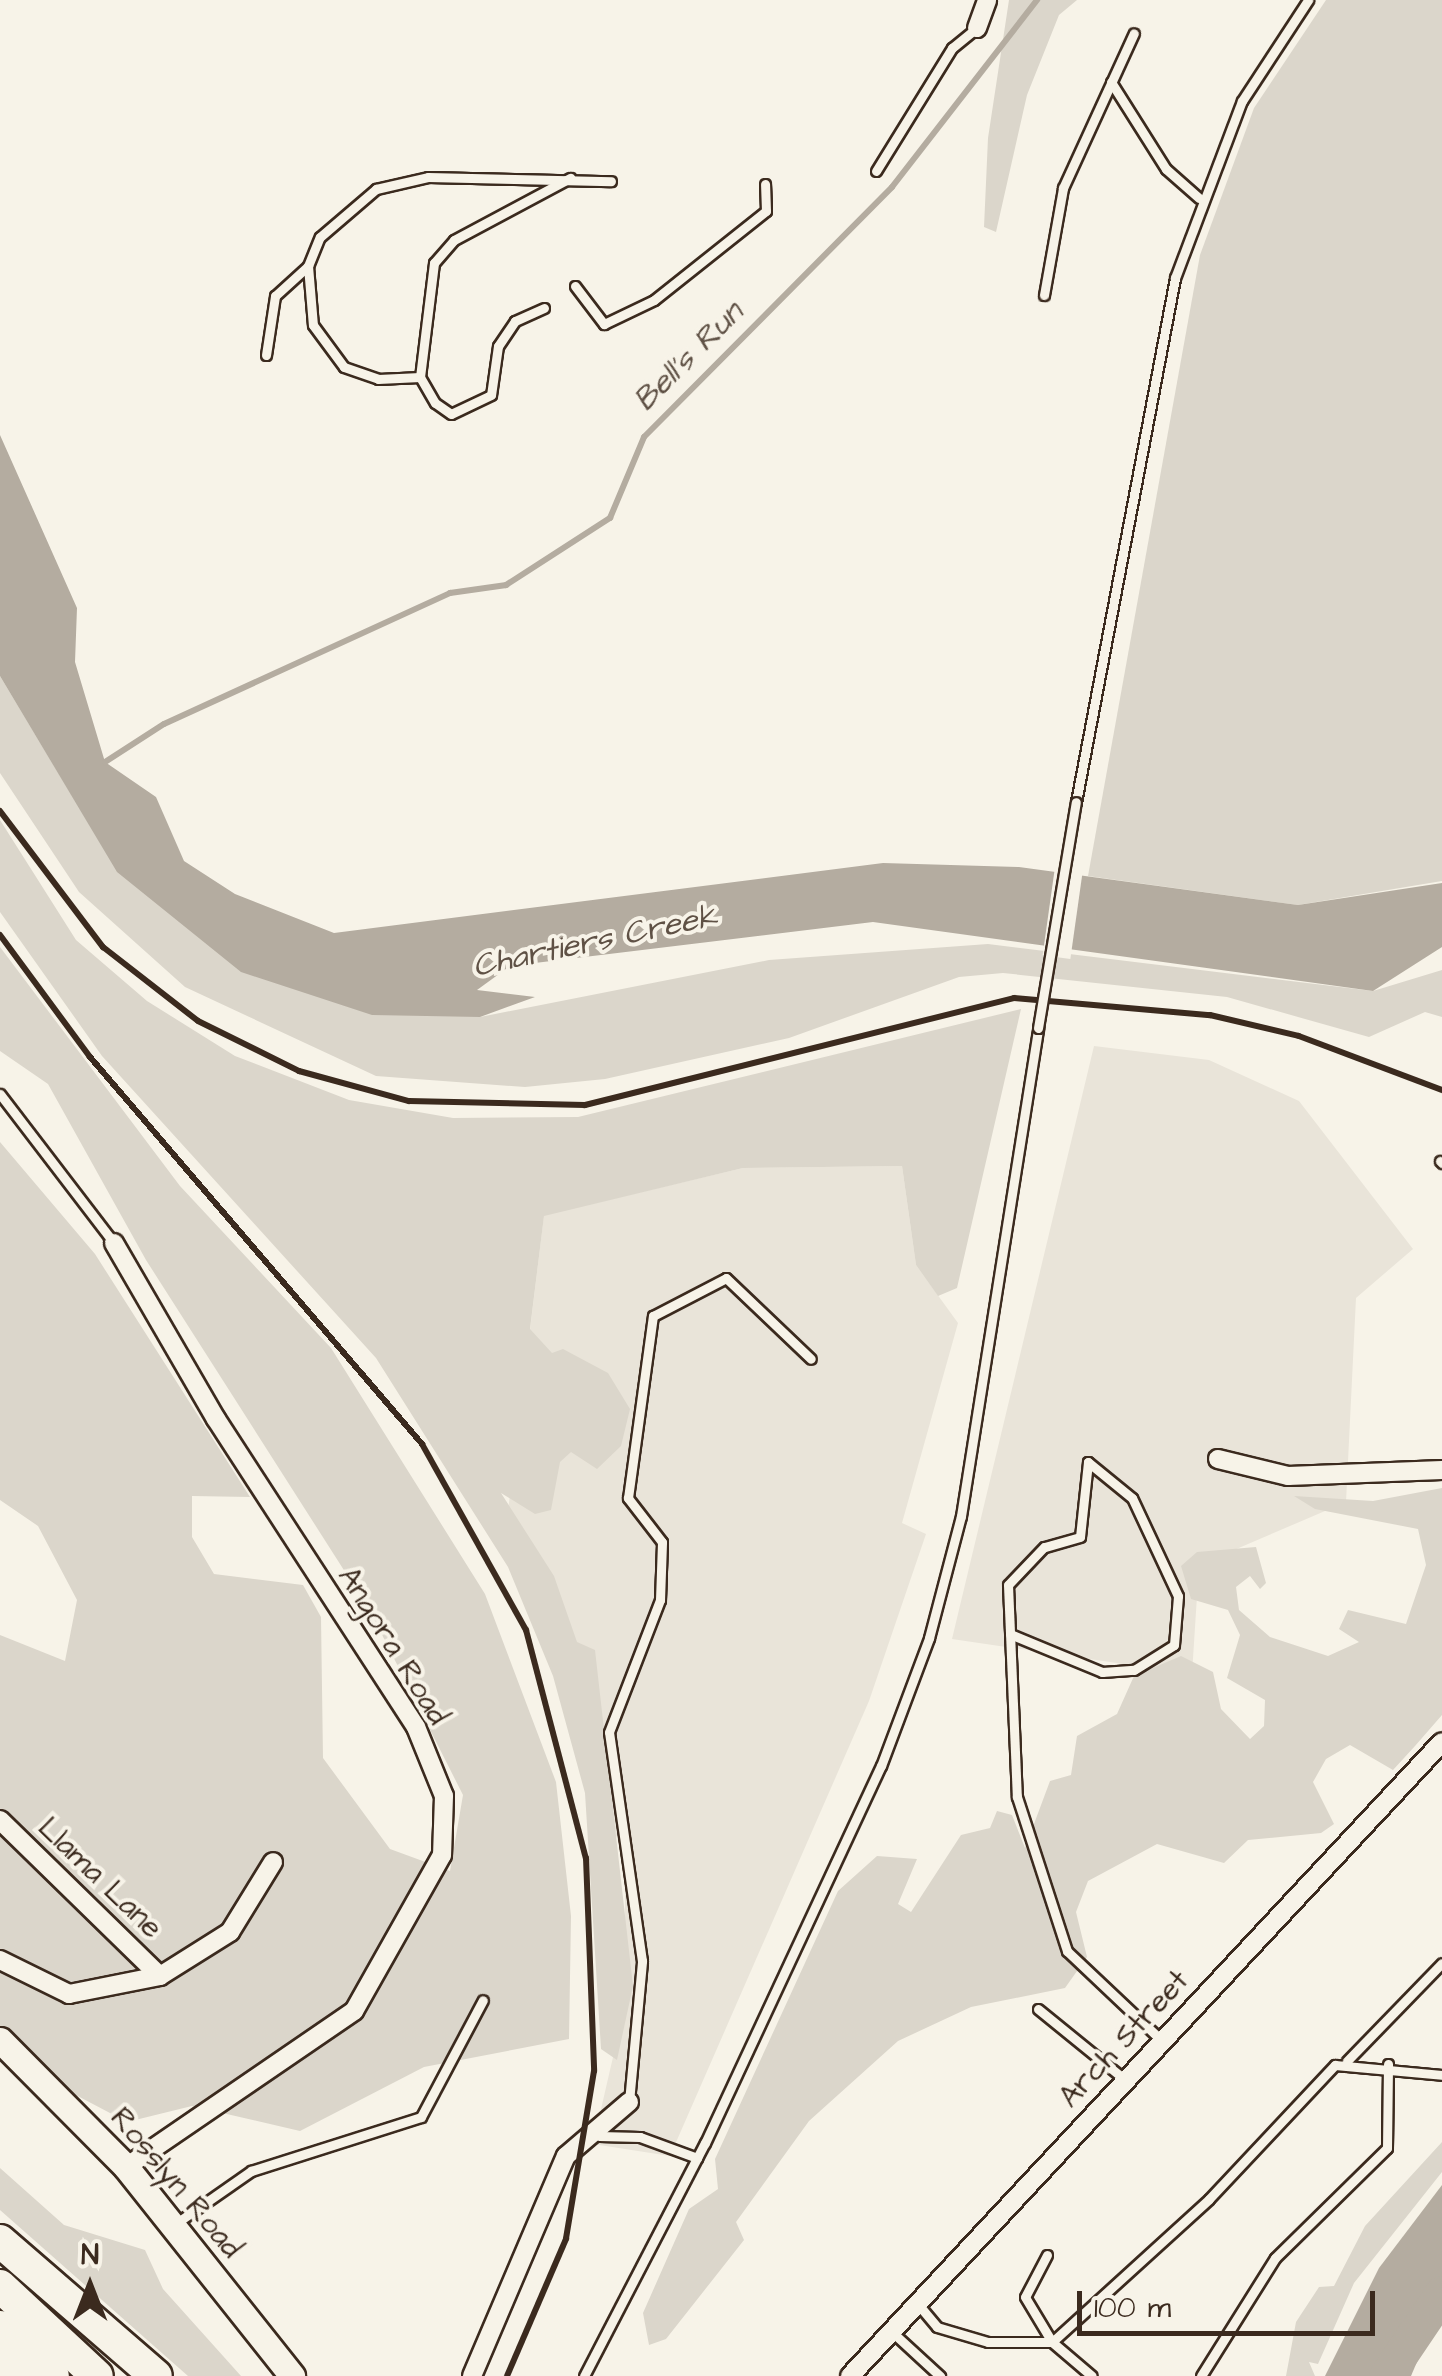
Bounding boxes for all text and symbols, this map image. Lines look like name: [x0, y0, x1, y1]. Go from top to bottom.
water label: Bell's Run: [626, 294, 752, 420]
water label: Chartiers Creek: [469, 897, 721, 987]
street label: Angora Road: [330, 1560, 456, 1732]
street label: Llama Lane: [30, 1810, 170, 1946]
street label: Arch Street: [1051, 1963, 1197, 2115]
street label: Rosslyn Road: [103, 2100, 249, 2266]
north arrow: [40, 2236, 140, 2336]
text: N: [81, 2236, 99, 2275]
scale bar: [1082, 2271, 1380, 2333]
text: 100 m: [1094, 2287, 1171, 2329]

